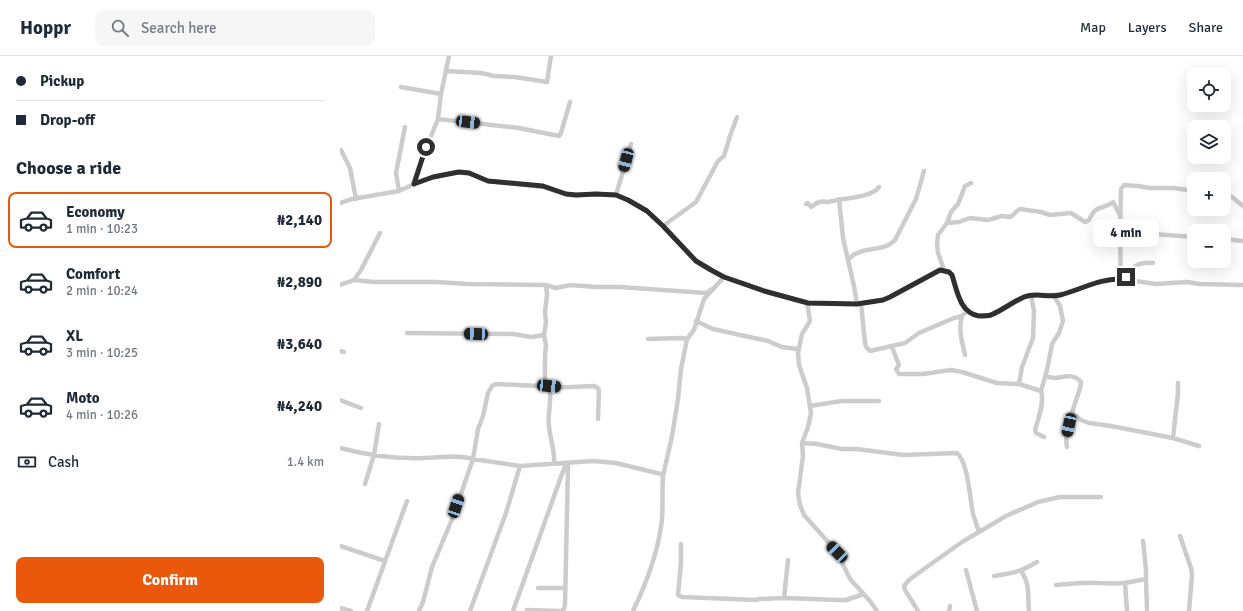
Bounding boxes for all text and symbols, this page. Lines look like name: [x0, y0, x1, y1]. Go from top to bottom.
search box: [95, 10, 375, 46]
text: Hoppr: [20, 16, 71, 40]
icon: search: [109, 17, 131, 39]
text: Search here: [141, 19, 217, 37]
text: Map: [1080, 19, 1106, 36]
text: Layers: [1128, 19, 1167, 36]
text: Share: [1189, 19, 1223, 36]
map controls: [1187, 68, 1231, 268]
button: locate: [1187, 68, 1231, 112]
text: Pickup: [40, 72, 84, 90]
text: Drop-off: [40, 111, 95, 129]
car: [455, 115, 481, 129]
button: layers: [1187, 120, 1231, 164]
route start: [417, 138, 435, 156]
car: [617, 147, 635, 173]
text: Choose a ride: [16, 157, 121, 179]
button: +: [1187, 172, 1231, 216]
icon: car: [18, 202, 54, 238]
text: Economy: [66, 203, 125, 221]
text: ₦2,140: [277, 211, 322, 229]
callout: 4 min: [1093, 219, 1159, 247]
text: 1 min · 10:23: [66, 221, 138, 237]
button: −: [1187, 224, 1231, 268]
text: 4 min: [1110, 225, 1142, 241]
icon: car: [18, 264, 54, 300]
text: Comfort: [66, 265, 120, 283]
route end: [1117, 268, 1135, 286]
text: ₦2,890: [277, 273, 322, 291]
text: 2 min · 10:24: [66, 283, 138, 299]
icon: car: [18, 326, 54, 362]
text: XL: [66, 327, 83, 345]
car: [464, 328, 488, 340]
text: ₦3,640: [277, 335, 322, 353]
text: 3 min · 10:25: [66, 345, 138, 361]
car: [536, 379, 562, 393]
icon: car: [18, 388, 54, 424]
text: Moto: [66, 389, 100, 407]
text: ₦4,240: [277, 397, 322, 415]
text: 4 min · 10:26: [66, 407, 138, 423]
car: [1061, 412, 1077, 438]
icon: cash: [16, 451, 38, 473]
text: Cash: [48, 453, 79, 471]
text: 1.4 km: [287, 454, 324, 470]
car: [447, 493, 465, 519]
car: [824, 539, 850, 565]
button: Confirm: [16, 557, 324, 603]

